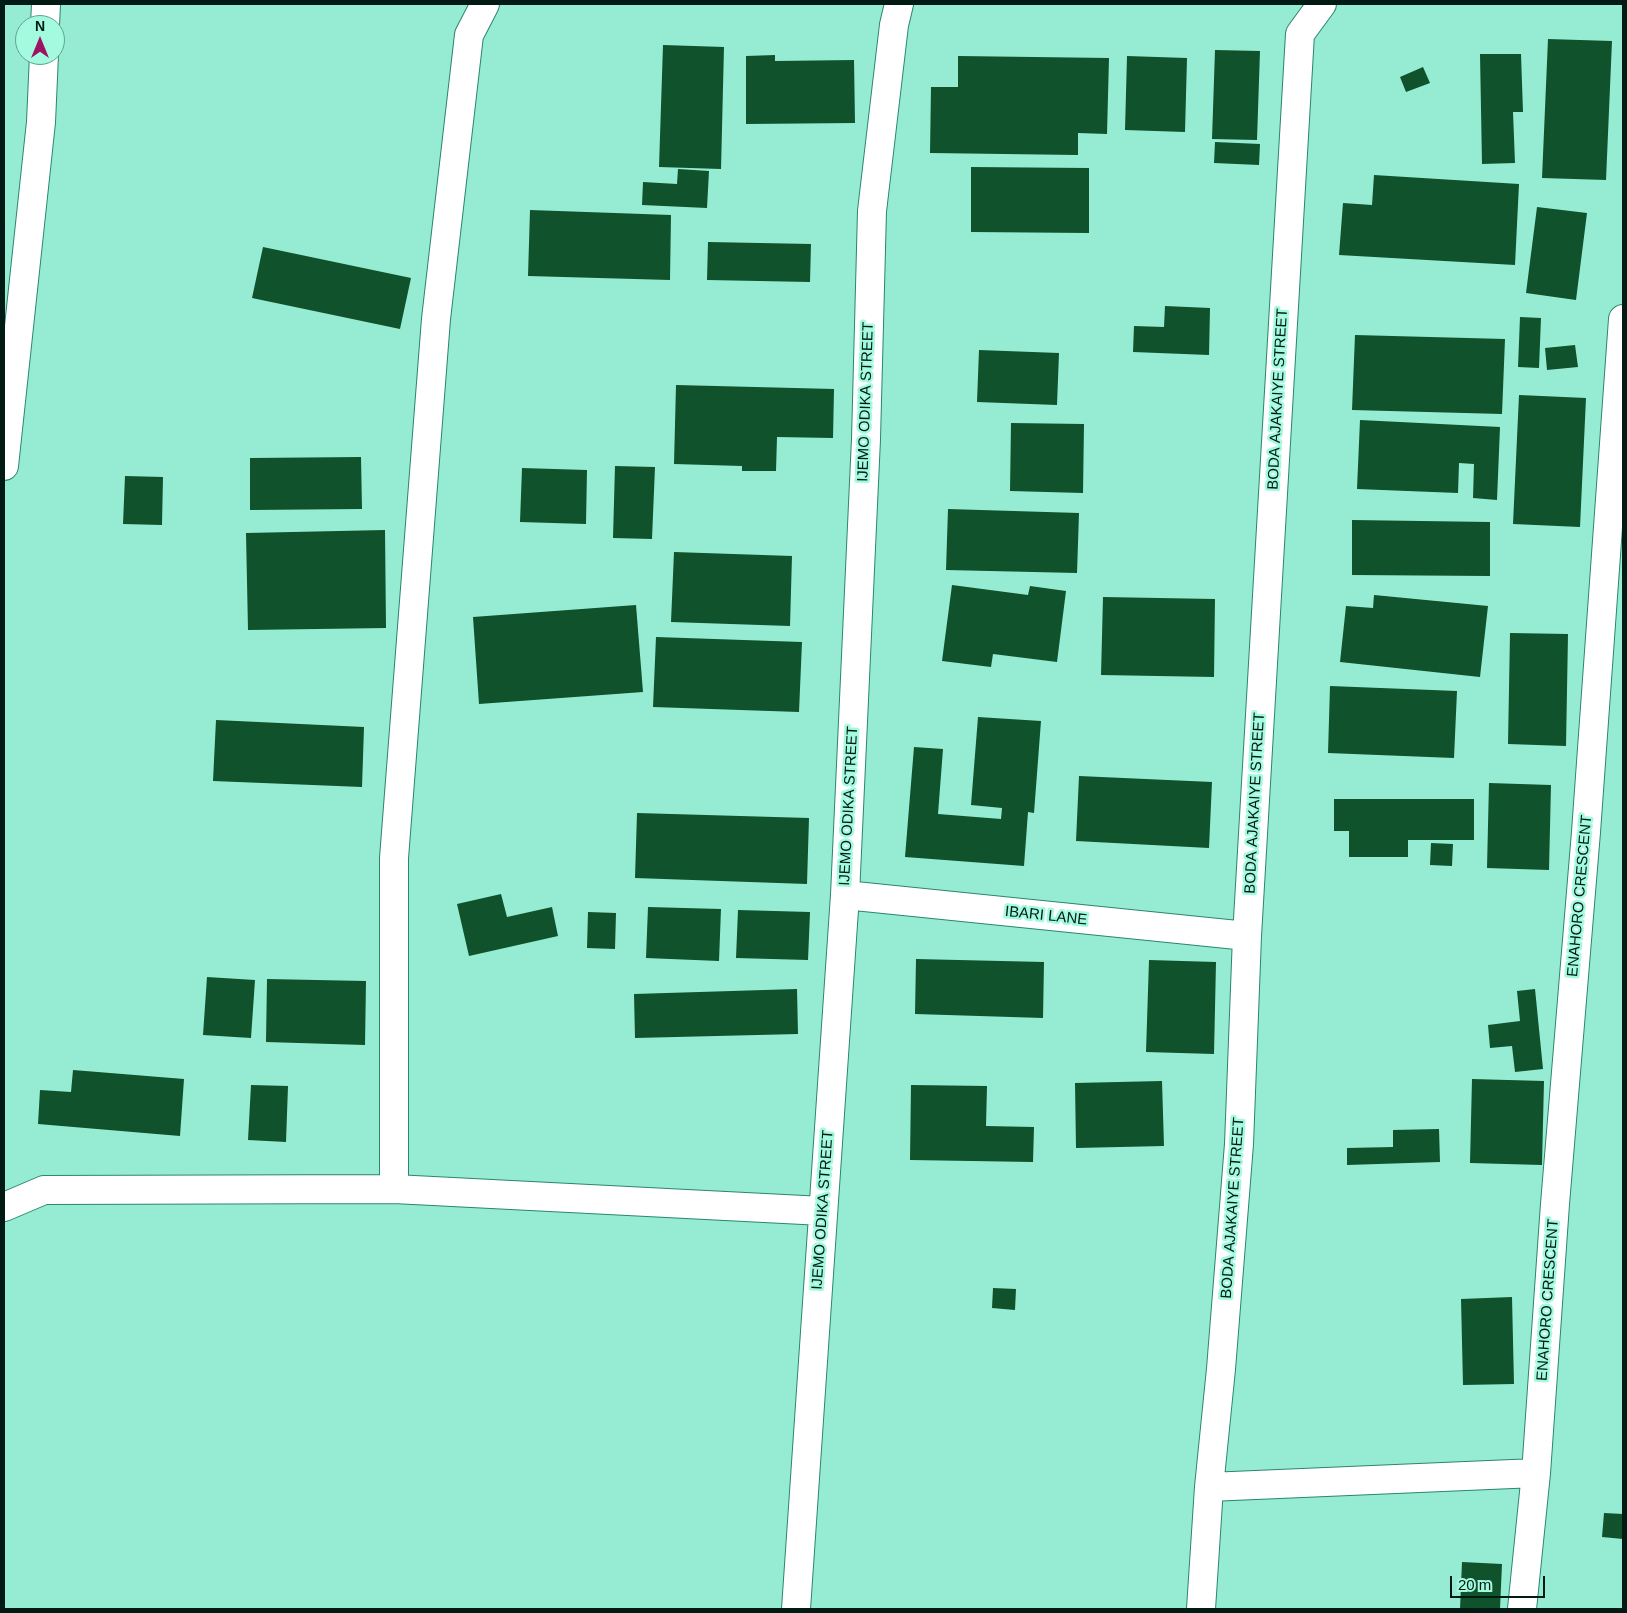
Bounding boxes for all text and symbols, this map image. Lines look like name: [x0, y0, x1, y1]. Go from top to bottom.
north arrow: [15, 15, 65, 65]
text: N: [35, 18, 45, 34]
street label: BODA AJAKAIYE STREET: [1264, 308, 1292, 490]
street label: IJEMO ODIKA STREET: [854, 322, 878, 482]
street label: BODA AJAKAIYE STREET: [1241, 712, 1269, 894]
street label: IJEMO ODIKA STREET: [836, 726, 862, 886]
street label: ENAHORO CRESCENT: [1564, 814, 1596, 978]
street label: IBARI LANE: [1004, 903, 1088, 929]
street label: BODA AJAKAIYE STREET: [1218, 1117, 1248, 1299]
street label: IJEMO ODIKA STREET: [808, 1130, 838, 1290]
street label: ENAHORO CRESCENT: [1533, 1218, 1563, 1382]
scale bar: [1452, 1566, 1547, 1598]
text: 20 m: [1458, 1576, 1491, 1593]

